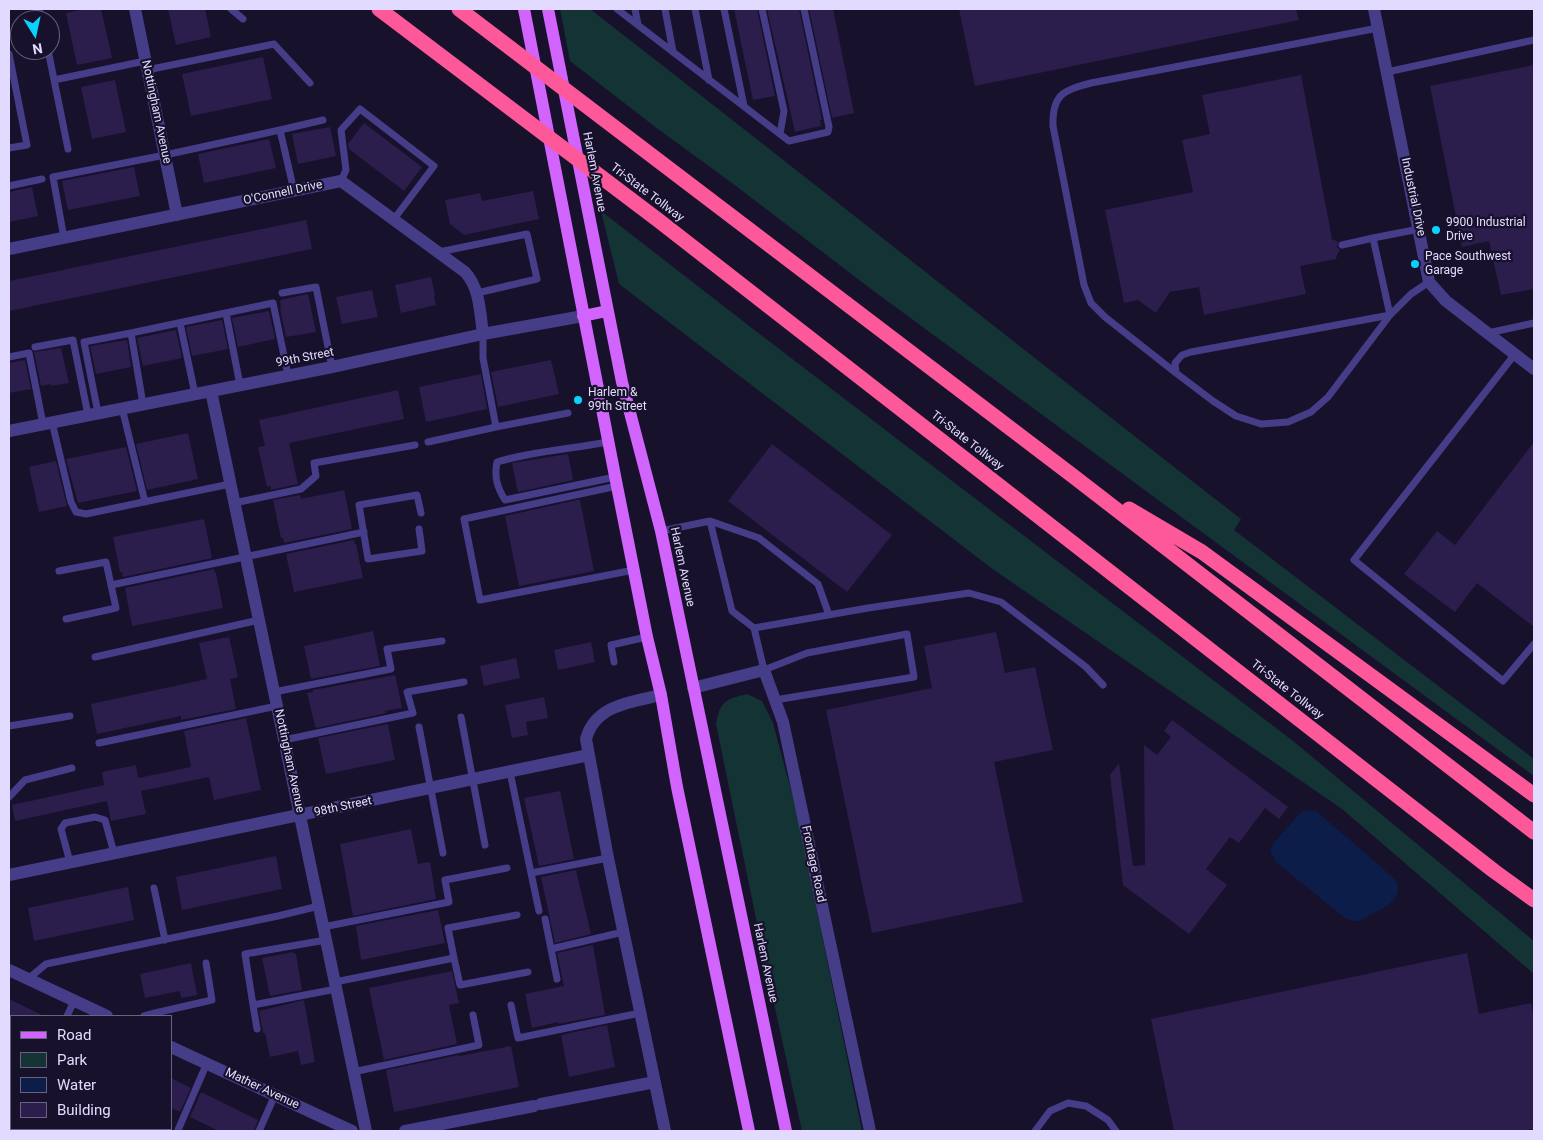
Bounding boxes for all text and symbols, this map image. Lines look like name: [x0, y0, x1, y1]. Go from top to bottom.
north arrow: [10, 10, 60, 60]
text: N: [31, 40, 44, 58]
street label: Nottingham Avenue: [138, 59, 174, 165]
street label: Harlem Avenue: [579, 131, 609, 213]
street label: Industrial Drive: [1398, 156, 1428, 238]
street label: Tri-State Tollway: [607, 161, 687, 225]
street label: O'Connell Drive: [242, 178, 324, 208]
place label: 9900 Industrial Drive: [1446, 216, 1526, 244]
marker: 9900 Industrial Drive: [1430, 224, 1442, 236]
place label: Pace Southwest Garage: [1425, 250, 1511, 278]
marker: Pace Southwest Garage: [1409, 258, 1421, 270]
street label: 99th Street: [275, 345, 335, 371]
place label: Harlem & 99th Street: [588, 386, 647, 414]
marker: Harlem & 99th Street: [572, 394, 584, 406]
street label: Tri-State Tollway: [928, 408, 1006, 474]
street label: Harlem Avenue: [667, 526, 697, 608]
street label: Tri-State Tollway: [1248, 657, 1326, 723]
street label: Nottingham Avenue: [271, 708, 307, 814]
street label: 98th Street: [313, 794, 373, 820]
street label: Frontage Road: [798, 824, 828, 904]
street label: Harlem Avenue: [750, 922, 780, 1004]
legend: [10, 1015, 172, 1130]
text: Road: [57, 1026, 91, 1044]
text: Park: [57, 1051, 87, 1069]
street label: Mather Avenue: [223, 1066, 301, 1112]
text: Water: [57, 1076, 96, 1094]
text: Building: [57, 1101, 111, 1119]

